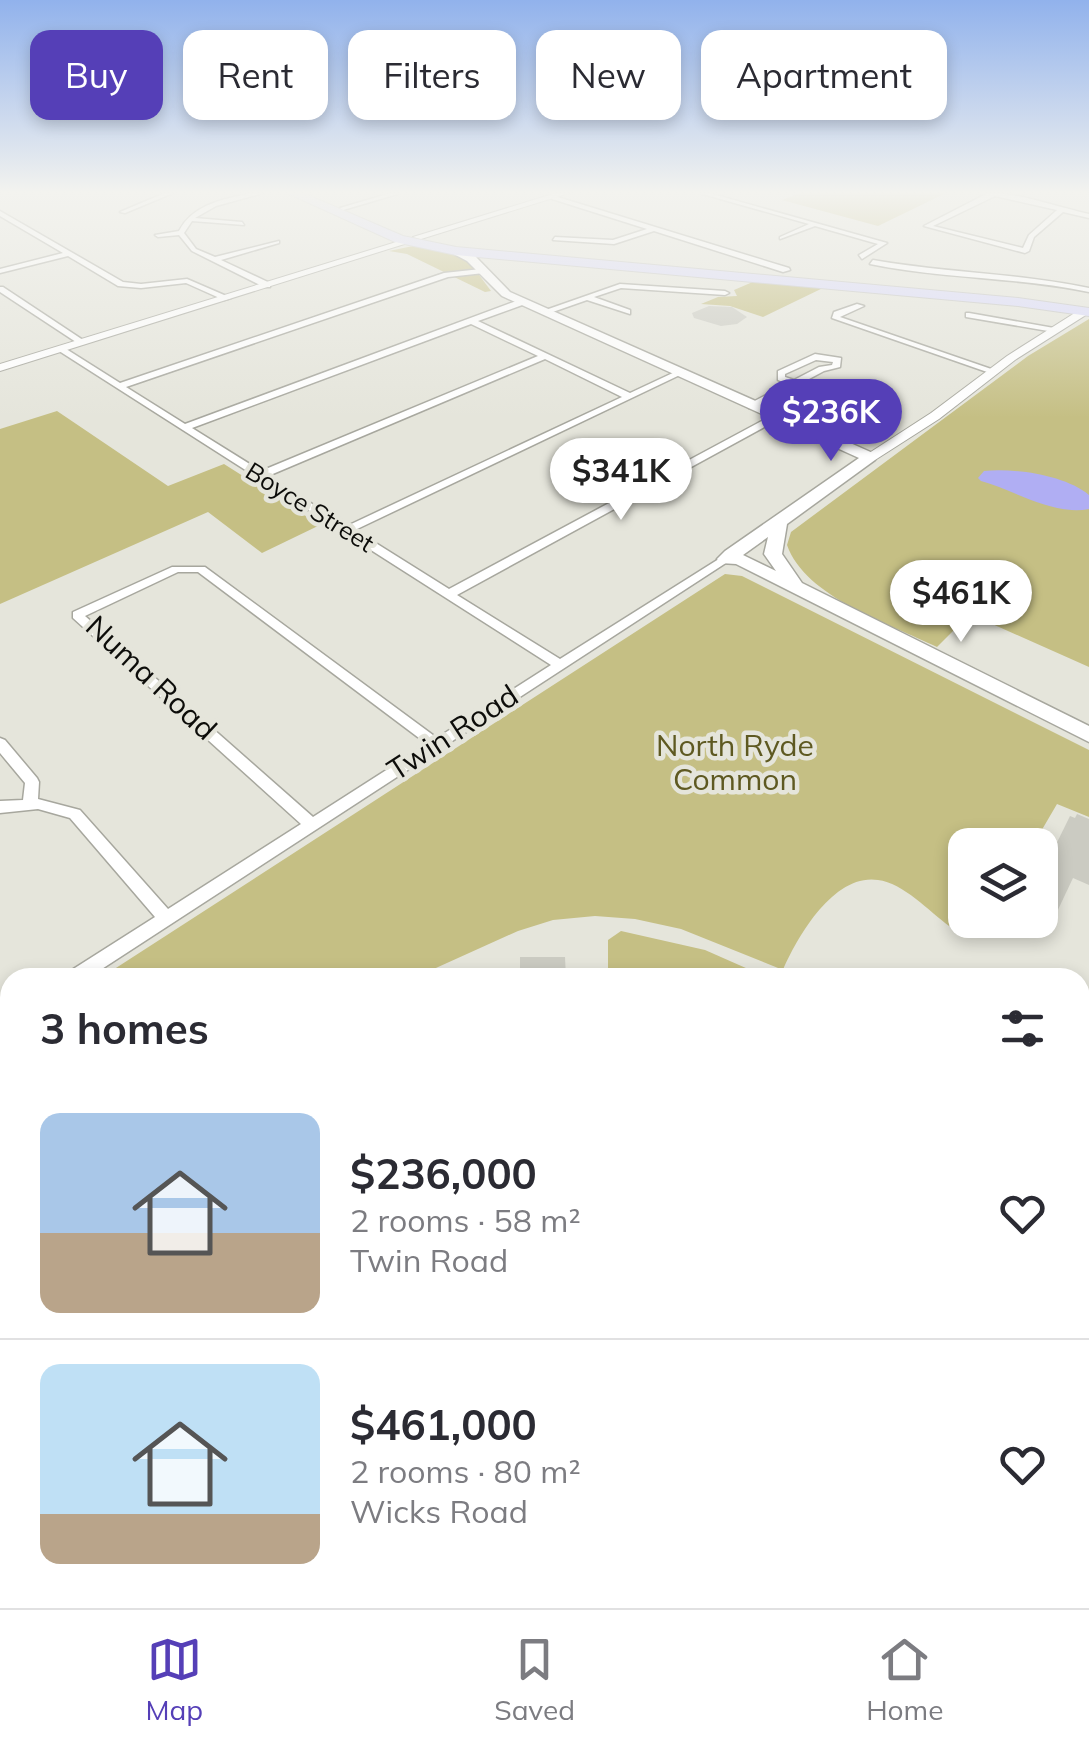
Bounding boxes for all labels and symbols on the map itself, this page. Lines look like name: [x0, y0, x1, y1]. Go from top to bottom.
pin: $236K: [761, 379, 901, 464]
pin: $341K: [551, 438, 691, 523]
street label: Boyce Street: [240, 455, 380, 558]
pin: $461K: [891, 560, 1031, 645]
street label: Numa Road: [78, 607, 225, 748]
street label: Twin Road: [380, 676, 525, 788]
park label: North Ryde Common: [656, 726, 814, 798]

